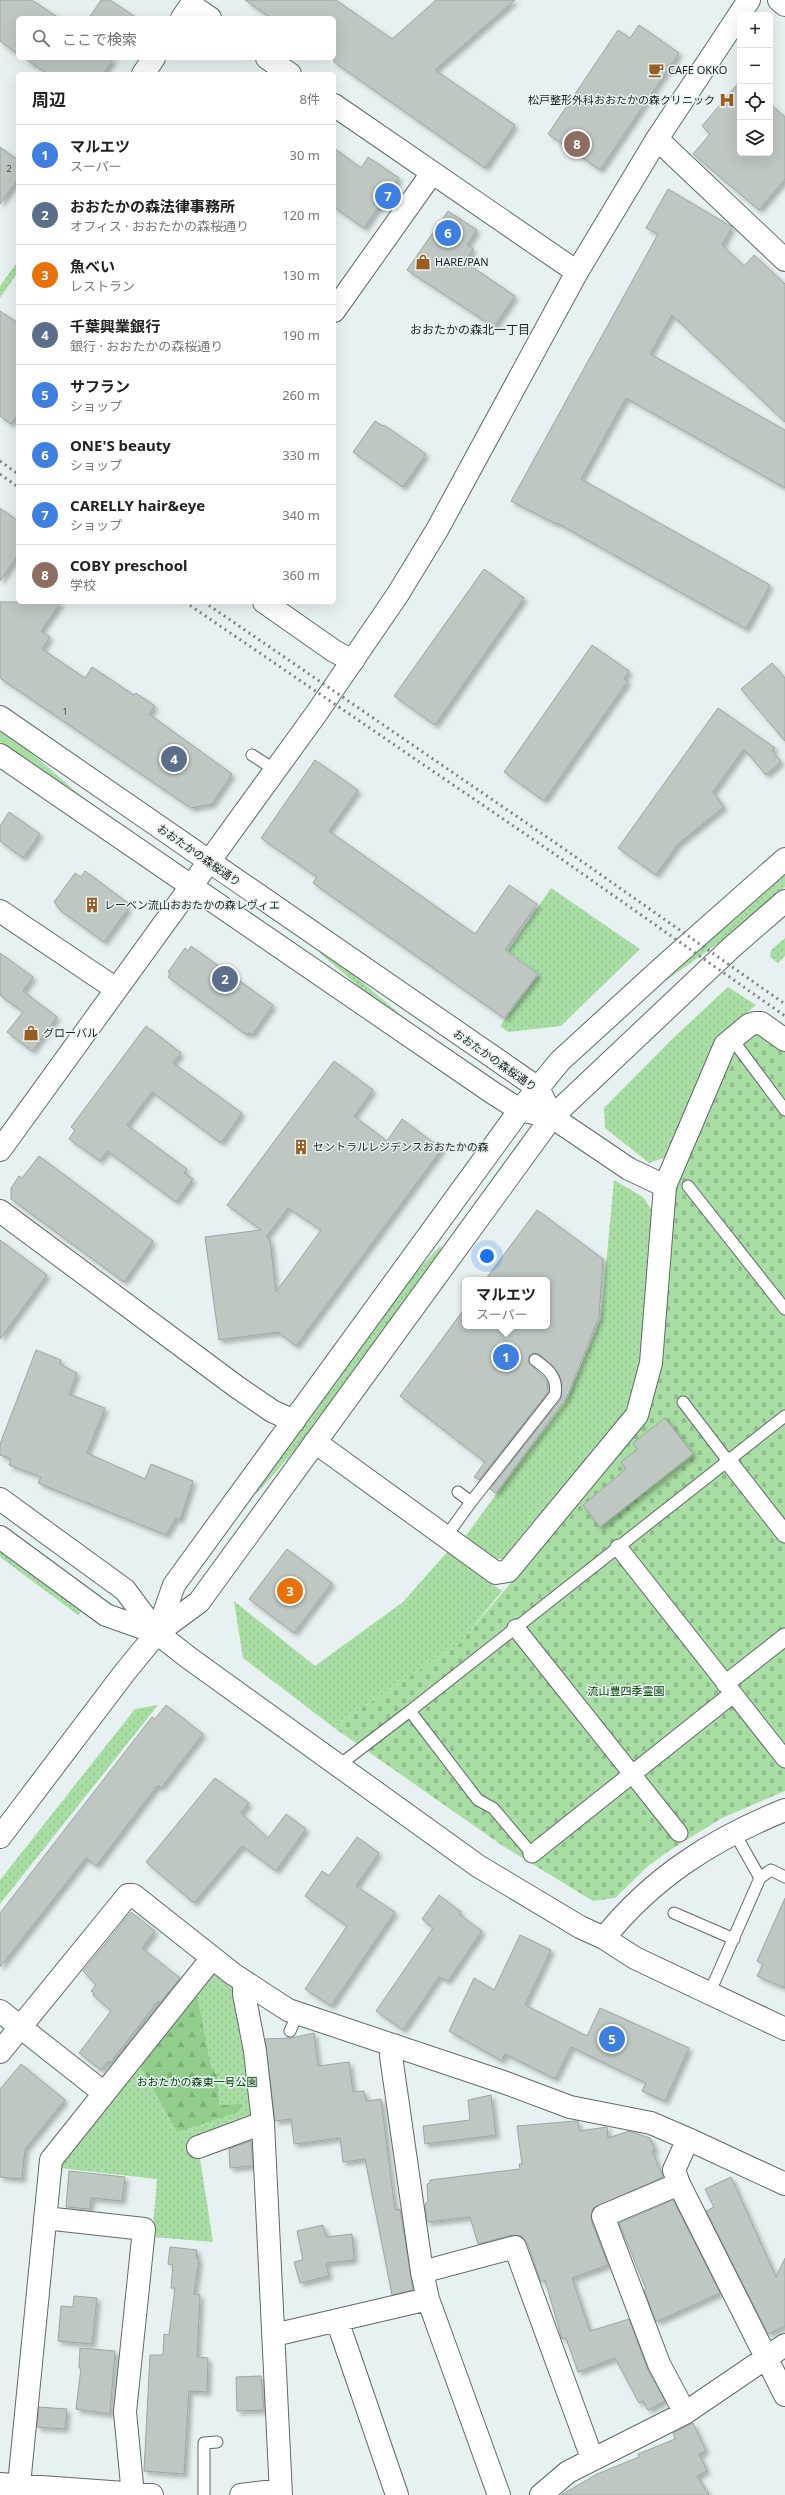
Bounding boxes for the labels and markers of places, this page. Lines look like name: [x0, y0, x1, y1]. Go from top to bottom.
cafe icon: CAFE OKKO: [647, 61, 665, 79]
place label: CAFE OKKO: [668, 62, 727, 77]
hospital icon: 松戸整形外科おおたかの森クリニック: [718, 91, 736, 109]
place label: 松戸整形外科おおたかの森クリニック: [528, 92, 715, 107]
pin: 8: [564, 129, 590, 159]
pin: 7: [375, 181, 401, 211]
pin: 6: [435, 218, 461, 248]
shop icon: HARE/PAN: [414, 253, 432, 271]
place label: HARE/PAN: [435, 254, 489, 269]
pin: 4: [161, 744, 187, 774]
building icon: レーベン流山おおたかの森レヴィエ: [83, 896, 101, 914]
place label: レーベン流山おおたかの森レヴィエ: [104, 897, 280, 912]
pin: 2: [212, 964, 238, 994]
shop icon: グローバル: [22, 1024, 40, 1042]
place label: グローバル: [43, 1025, 98, 1040]
building icon: セントラルレジデンスおおたかの森: [292, 1138, 310, 1156]
place label: セントラルレジデンスおおたかの森: [313, 1139, 489, 1154]
pin: 1: [493, 1342, 519, 1372]
pin: 3: [277, 1576, 303, 1606]
pin: 5: [599, 2024, 625, 2054]

